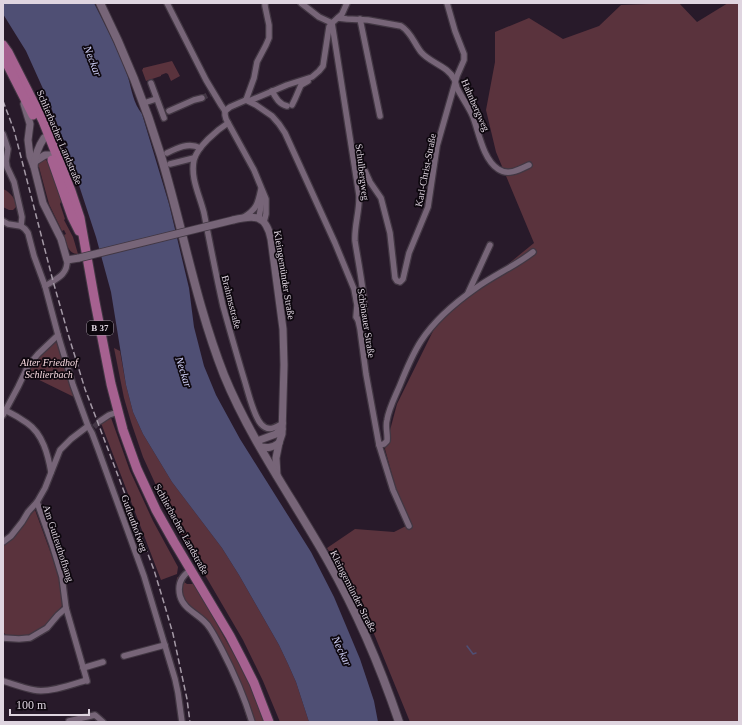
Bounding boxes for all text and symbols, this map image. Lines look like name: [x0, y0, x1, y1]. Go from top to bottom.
water label: Neckar: [81, 43, 105, 79]
street label: Hahnbergweg: [459, 77, 492, 133]
street label: Schlierbacher Landstraße: [35, 88, 85, 187]
street label: Karl-Christ-Straße: [413, 132, 438, 208]
street label: Schulbergweg: [354, 143, 371, 201]
street label: Kleingemünder Straße: [272, 230, 297, 321]
street label: Brahmsstraße: [220, 274, 244, 331]
street label: Schönauer Straße: [356, 288, 378, 359]
road number: B 37: [87, 321, 113, 335]
water label: Neckar: [173, 354, 195, 390]
park label: Alter Friedhof Schlierbach: [19, 357, 79, 380]
street label: Schlierbacher Landstraße: [152, 482, 211, 577]
street label: Gutleuthofweg: [119, 493, 150, 553]
street label: Am Gutleuthofhang: [41, 503, 76, 583]
street label: Kleingemünder Straße: [328, 549, 379, 634]
water label: Neckar: [329, 633, 354, 669]
scale bar: [10, 691, 89, 717]
text: 100 m: [16, 698, 47, 712]

